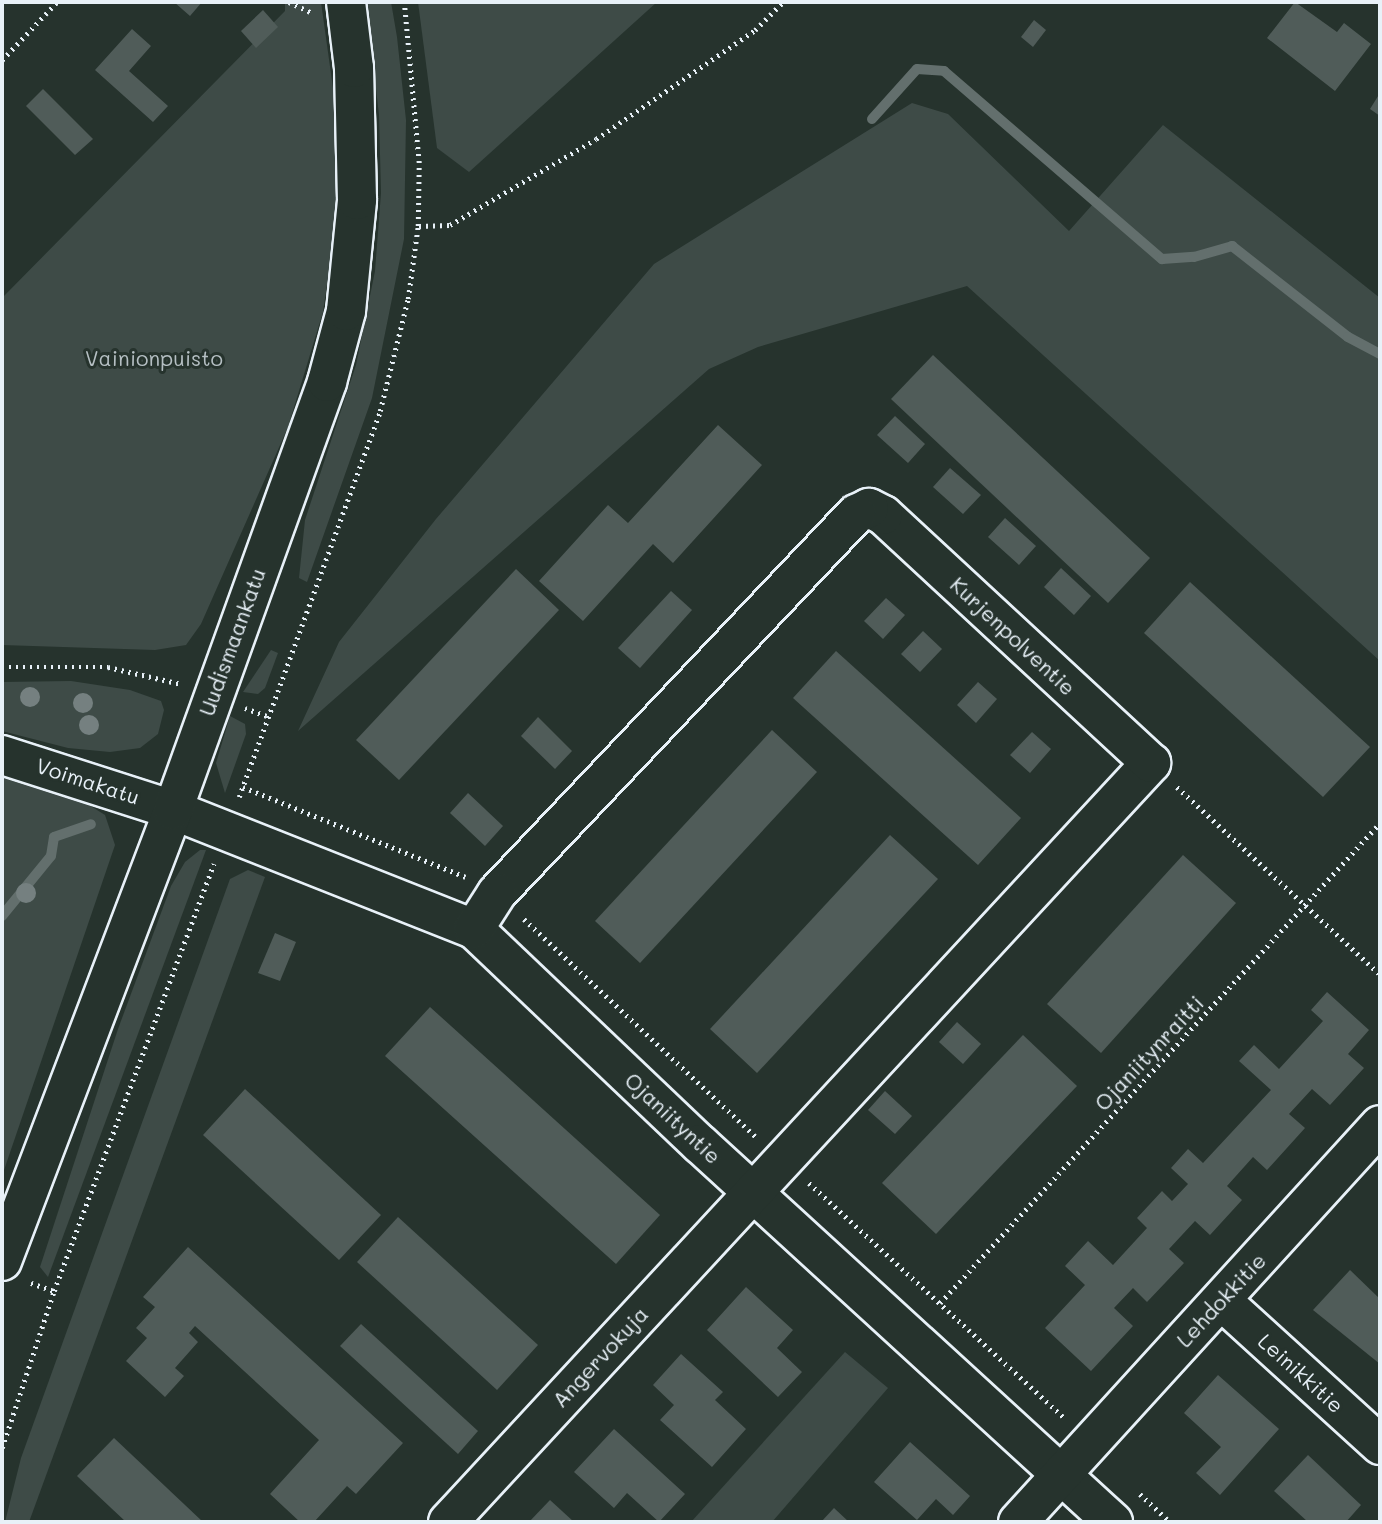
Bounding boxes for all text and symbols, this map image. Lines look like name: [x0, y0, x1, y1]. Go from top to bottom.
park label: Vainionpuisto: [85, 345, 223, 371]
street label: Uudismaankatu: [194, 565, 270, 719]
street label: Kurjenpolventie: [945, 572, 1081, 700]
street label: Voimakatu: [33, 752, 143, 810]
street label: Ojaniitynraitti: [1089, 990, 1209, 1116]
street label: Ojaniityntie: [620, 1067, 726, 1169]
street label: Lehdokkitie: [1171, 1248, 1271, 1352]
street label: Angervokuja: [547, 1302, 653, 1412]
street label: Leinikkitie: [1253, 1328, 1349, 1418]

